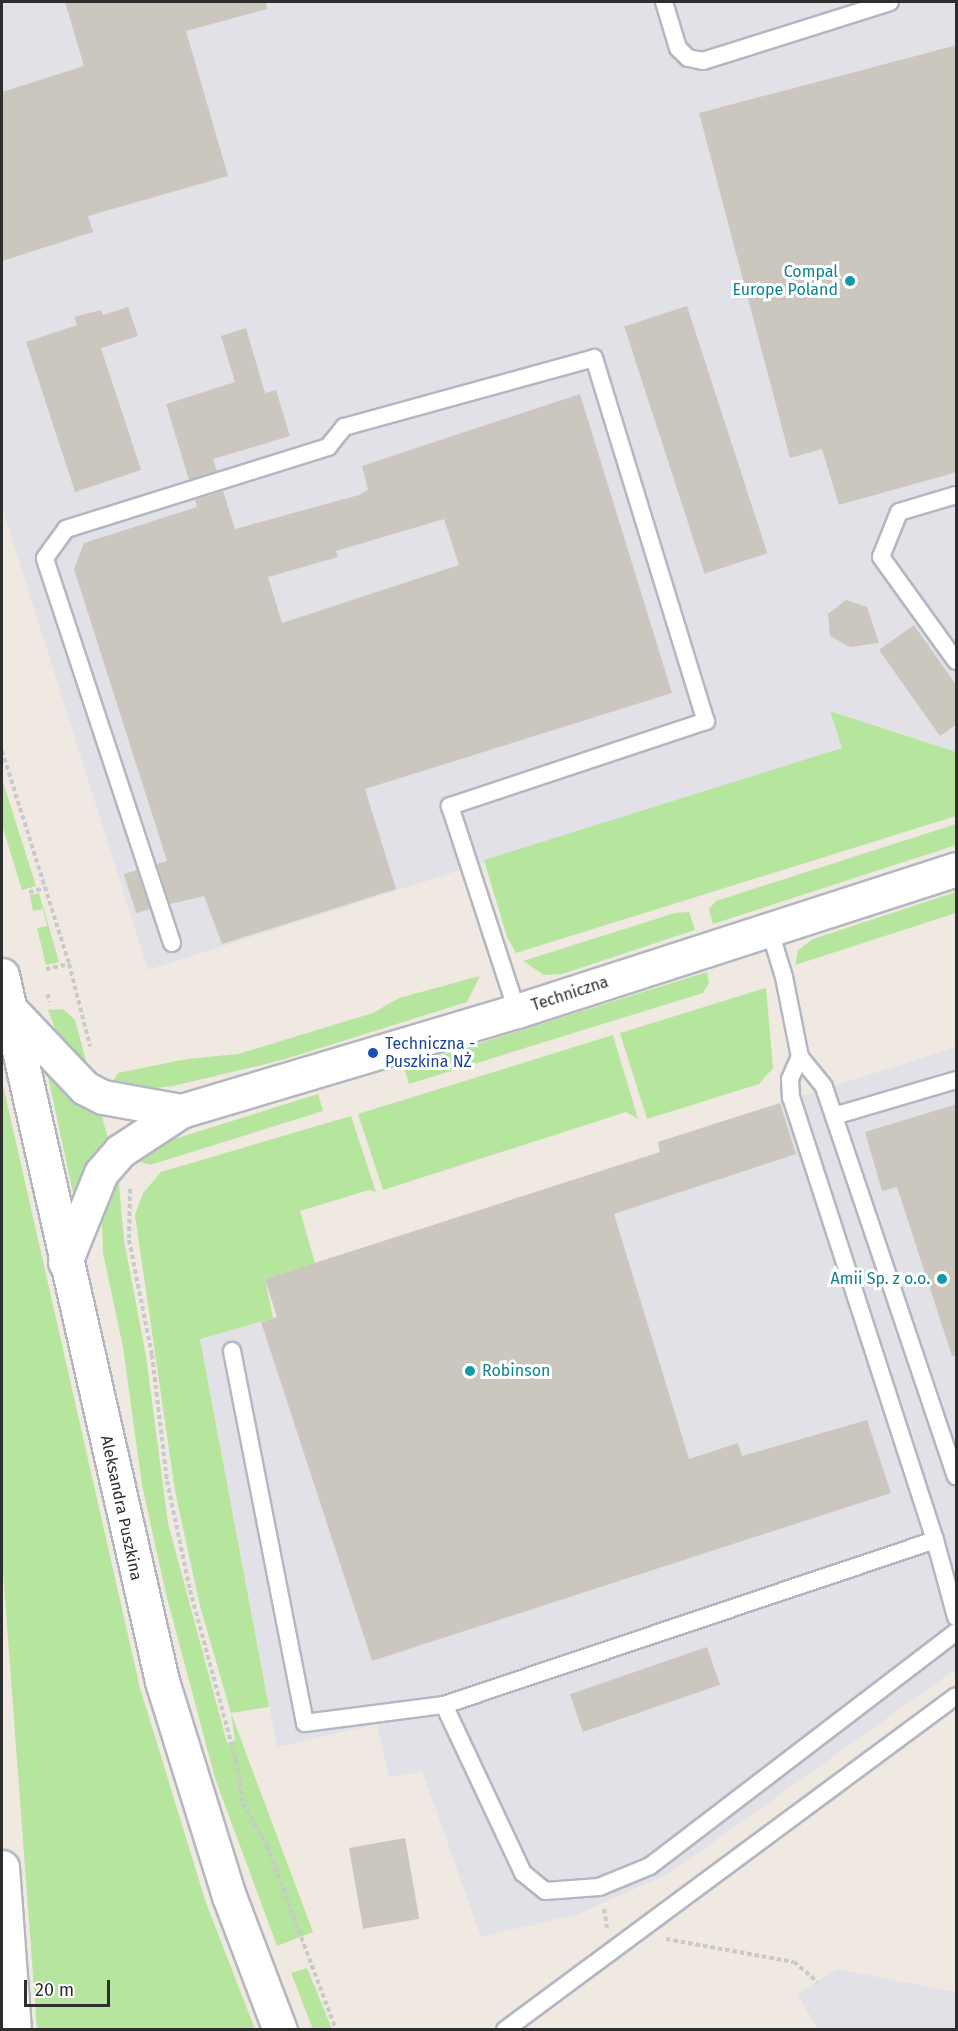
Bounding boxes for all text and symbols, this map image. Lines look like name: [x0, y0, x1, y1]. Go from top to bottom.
place label: Compal Europe Poland: [732, 262, 838, 300]
marker: Compal Europe Poland: [843, 274, 857, 288]
street label: Techniczna: [529, 973, 611, 1015]
place label: Techniczna - Puszkina NŻ: [385, 1034, 475, 1072]
marker: Techniczna - Puszkina NŻ: [366, 1046, 380, 1060]
place label: Amii Sp. z o.o.: [831, 1269, 930, 1289]
marker: Amii Sp. z o.o.: [935, 1272, 949, 1286]
place label: Robinson: [482, 1361, 550, 1381]
marker: Robinson: [463, 1364, 477, 1378]
street label: Aleksandra Puszkina: [96, 1434, 146, 1582]
scale bar: [27, 1968, 112, 2006]
text: 20 m: [35, 1979, 74, 2001]

